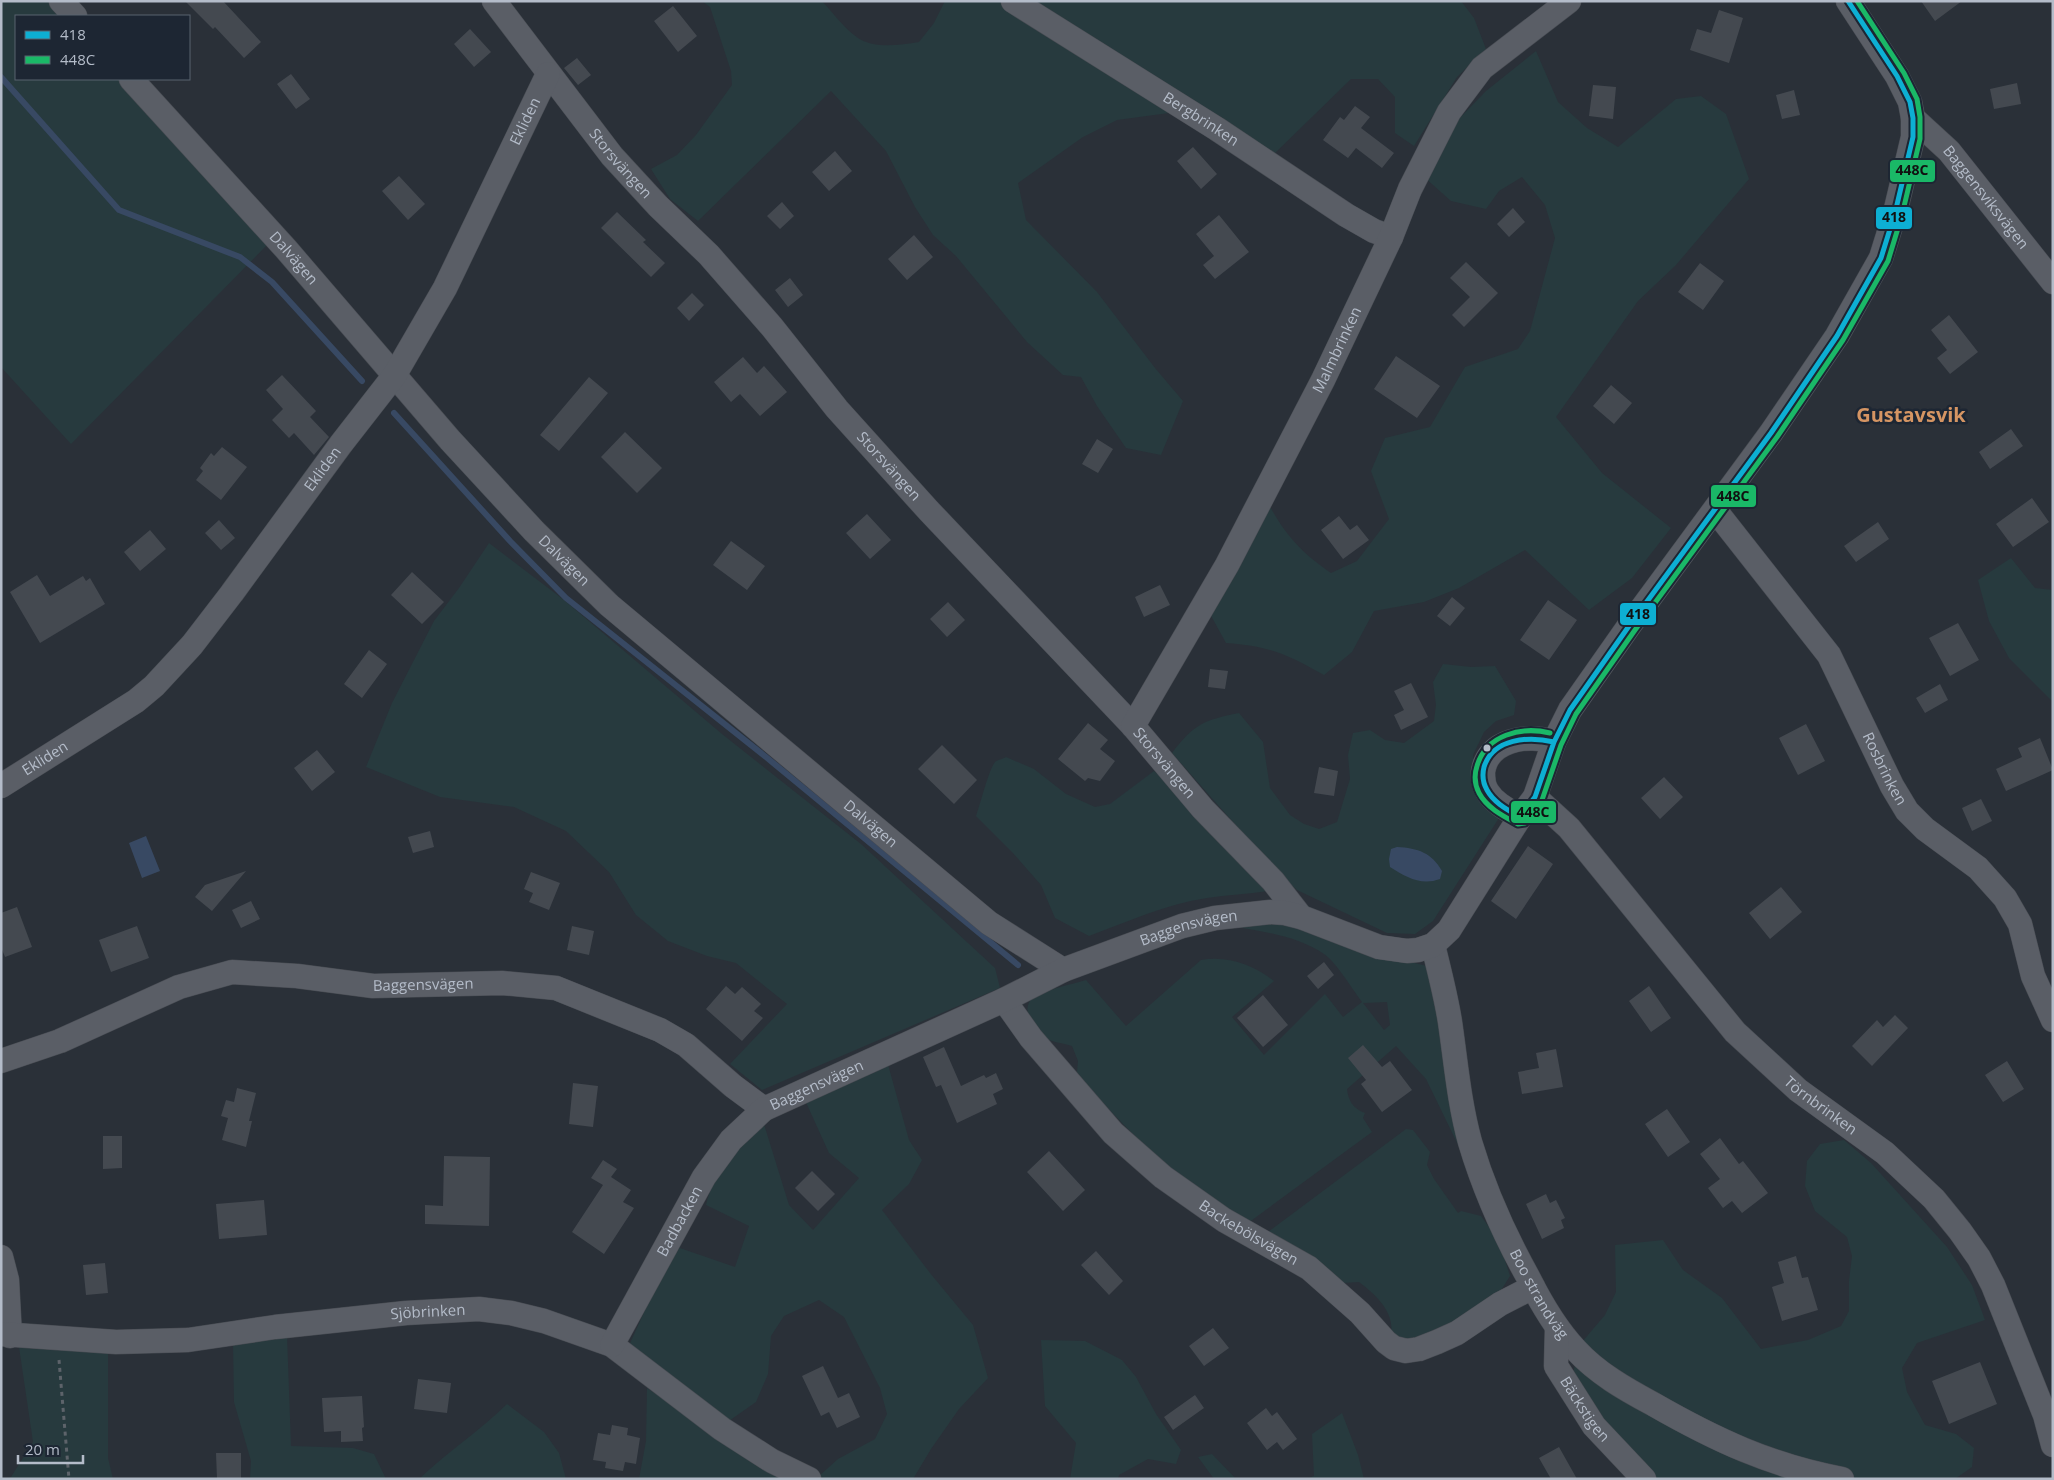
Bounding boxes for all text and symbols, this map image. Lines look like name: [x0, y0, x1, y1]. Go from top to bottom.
legend: [15, 15, 190, 80]
text: 418: [60, 24, 86, 44]
text: 448C: [60, 49, 95, 69]
street label: Bergbrinken: [1160, 87, 1243, 150]
street label: Ekliden: [504, 94, 544, 148]
street label: Storsvängen: [585, 124, 657, 202]
street label: Baggensviksvägen: [1939, 141, 2034, 253]
line badge: 448C: [1889, 159, 1936, 183]
text: 448C: [1896, 160, 1929, 179]
line badge: 418: [1875, 206, 1913, 230]
text: 418: [1882, 207, 1906, 226]
street label: Dalvägen: [266, 227, 323, 288]
street label: Malmbrinken: [1307, 303, 1365, 396]
district label: Gustavsvik: [1856, 401, 1966, 428]
street label: Storsvängen: [853, 427, 926, 505]
street label: Ekliden: [299, 442, 345, 495]
line badge: 448C: [1710, 484, 1757, 508]
text: 448C: [1717, 486, 1750, 505]
street label: Dalvägen: [535, 530, 595, 590]
line badge: 418: [1619, 602, 1657, 626]
text: 418: [1626, 604, 1650, 623]
street label: Storsvängen: [1129, 723, 1201, 802]
street label: Rosbrinken: [1859, 729, 1912, 809]
street label: Ekliden: [18, 735, 71, 779]
unlabelled marker: [1482, 743, 1492, 753]
street label: Dalvägen: [840, 795, 902, 851]
line badge: 448C: [1510, 800, 1557, 824]
text: 448C: [1517, 802, 1550, 821]
street label: Baggensvägen: [1137, 905, 1238, 950]
street label: Baggensvägen: [373, 973, 474, 995]
street label: Baggensvägen: [766, 1054, 866, 1114]
street label: Törnbrinken: [1780, 1071, 1862, 1139]
street label: Badbacken: [651, 1182, 706, 1260]
street label: Backebölsvägen: [1195, 1195, 1302, 1269]
street label: Boo strandväg: [1506, 1245, 1574, 1343]
street label: Sjöbrinken: [389, 1299, 466, 1324]
street label: Bäckstigen: [1556, 1372, 1615, 1446]
scale bar: [18, 1432, 82, 1464]
text: 20 m: [25, 1439, 60, 1459]

